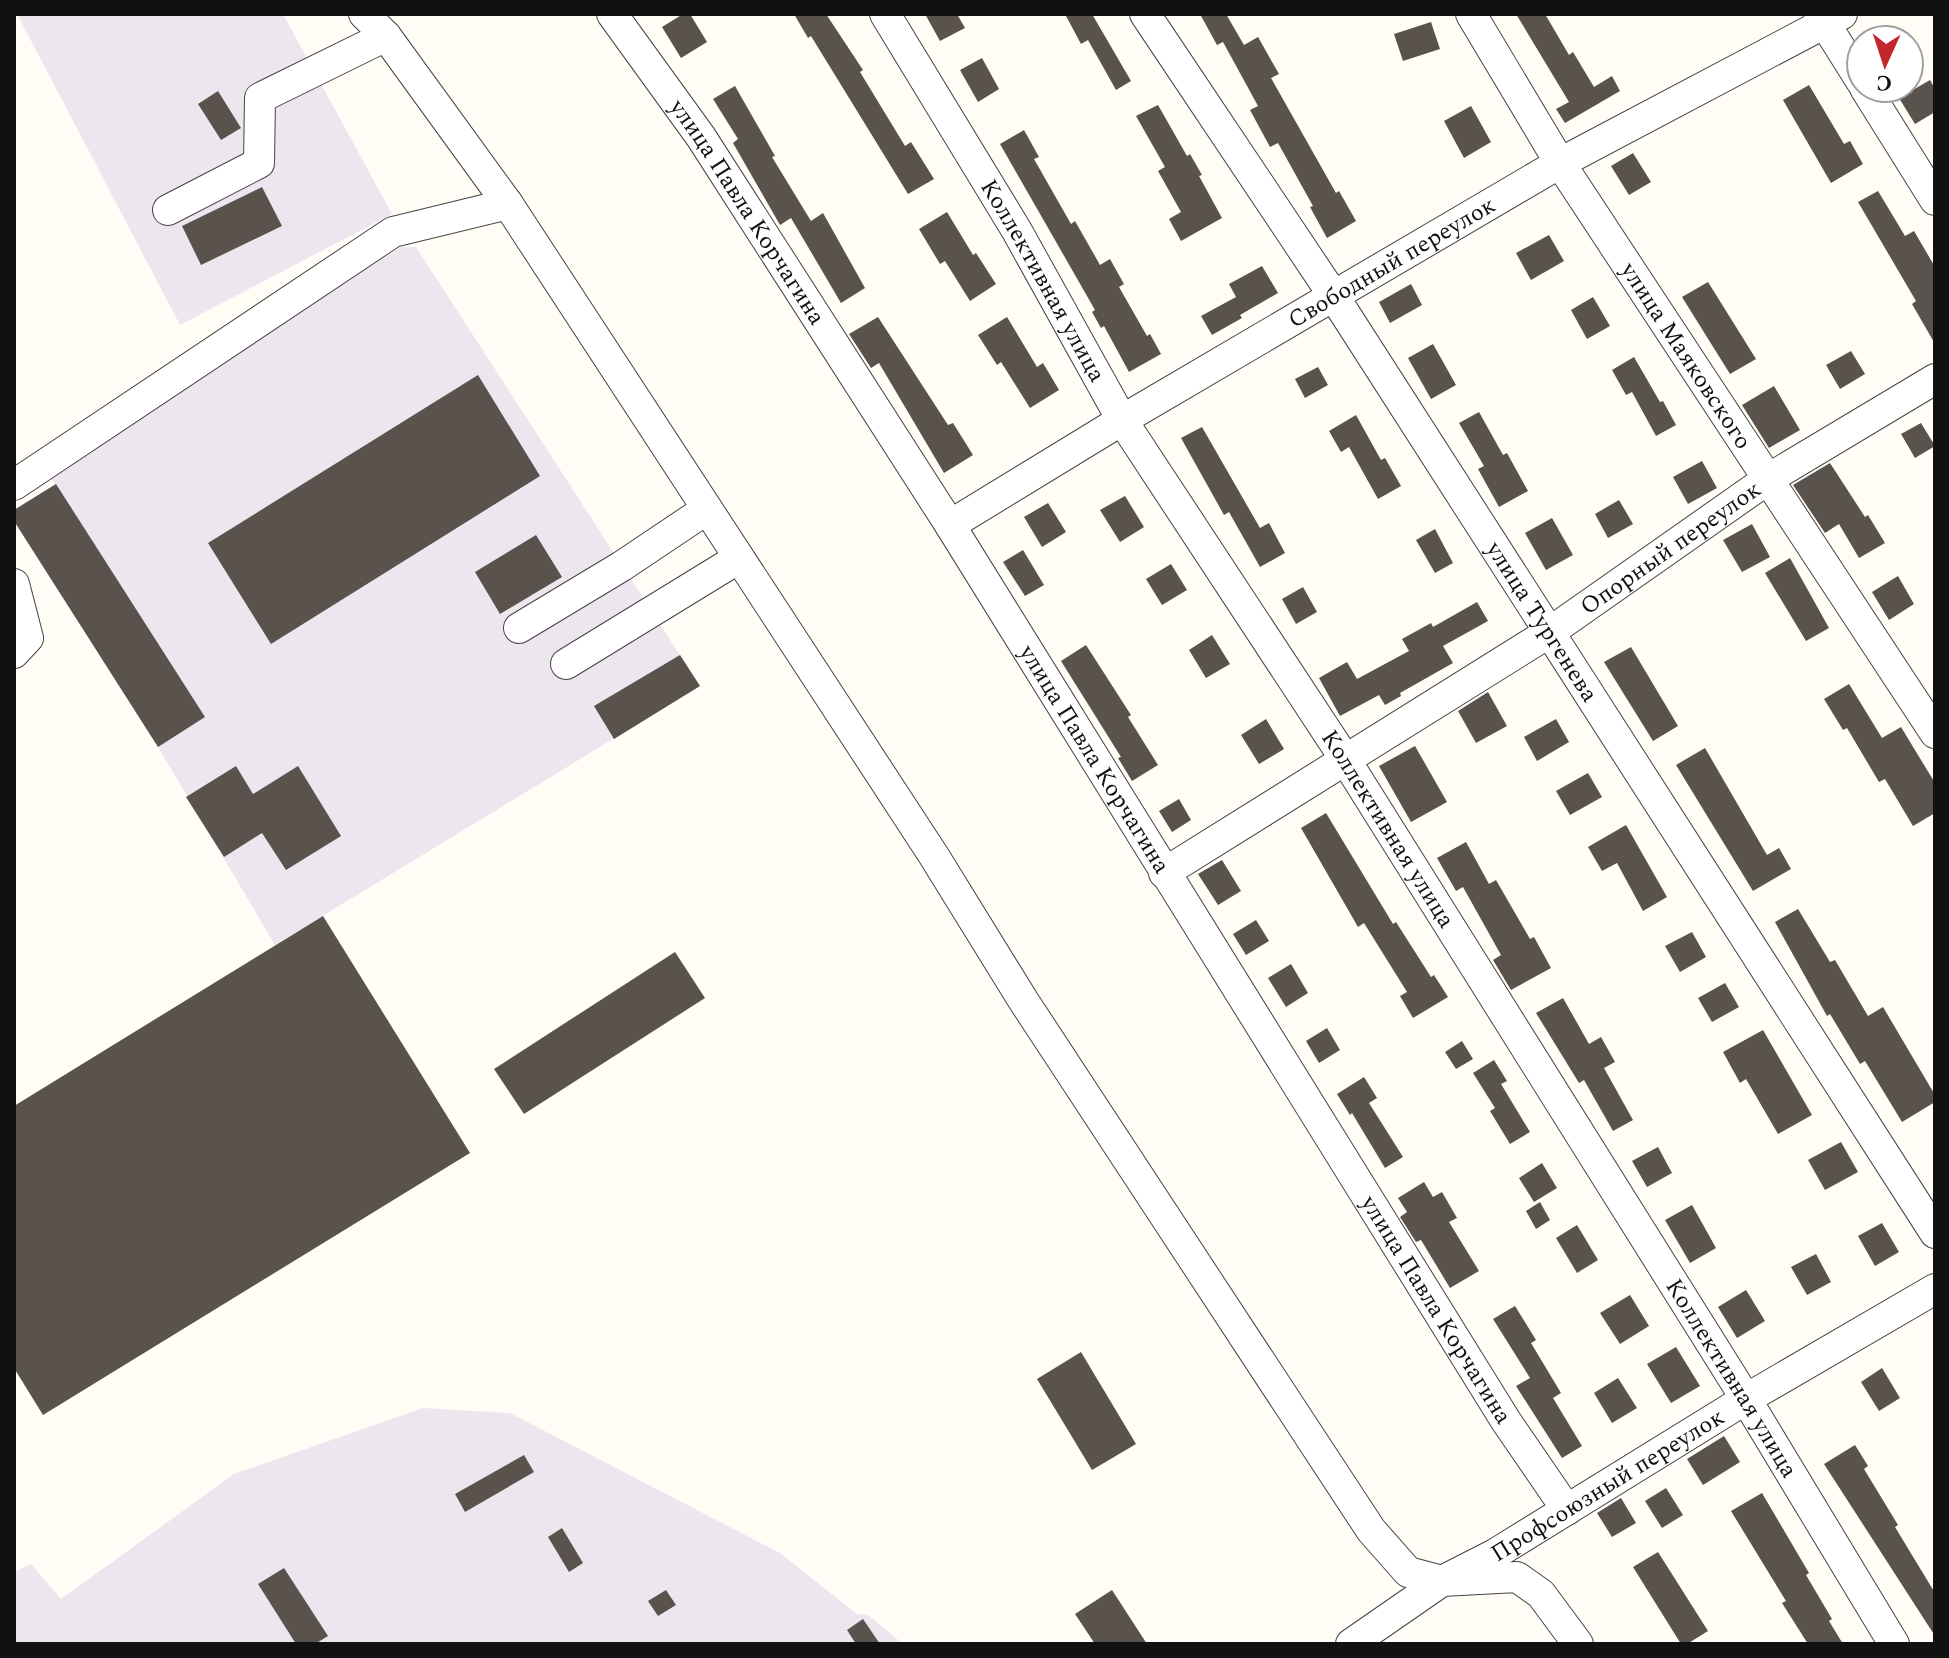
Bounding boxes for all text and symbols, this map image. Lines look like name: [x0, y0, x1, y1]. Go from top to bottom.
north arrow: [1845, 24, 1925, 104]
text: С: [1875, 66, 1893, 99]
street label: улица Павла Корчагина: [660, 91, 834, 332]
street label: Коллективная улица: [971, 172, 1115, 389]
street label: Свободный переулок: [1281, 188, 1503, 338]
street label: улица Маяковского: [1610, 254, 1761, 457]
street label: Опорный переулок: [1573, 472, 1769, 625]
street label: улица Тургенева: [1476, 534, 1607, 710]
street label: улица Павла Корчагина: [1009, 637, 1179, 881]
street label: Коллективная улица: [1311, 723, 1464, 936]
street label: улица Павла Корчагина: [1351, 1188, 1521, 1432]
street label: Коллективная улица: [1656, 1272, 1807, 1485]
street label: Профсоюзный переулок: [1484, 1400, 1732, 1572]

